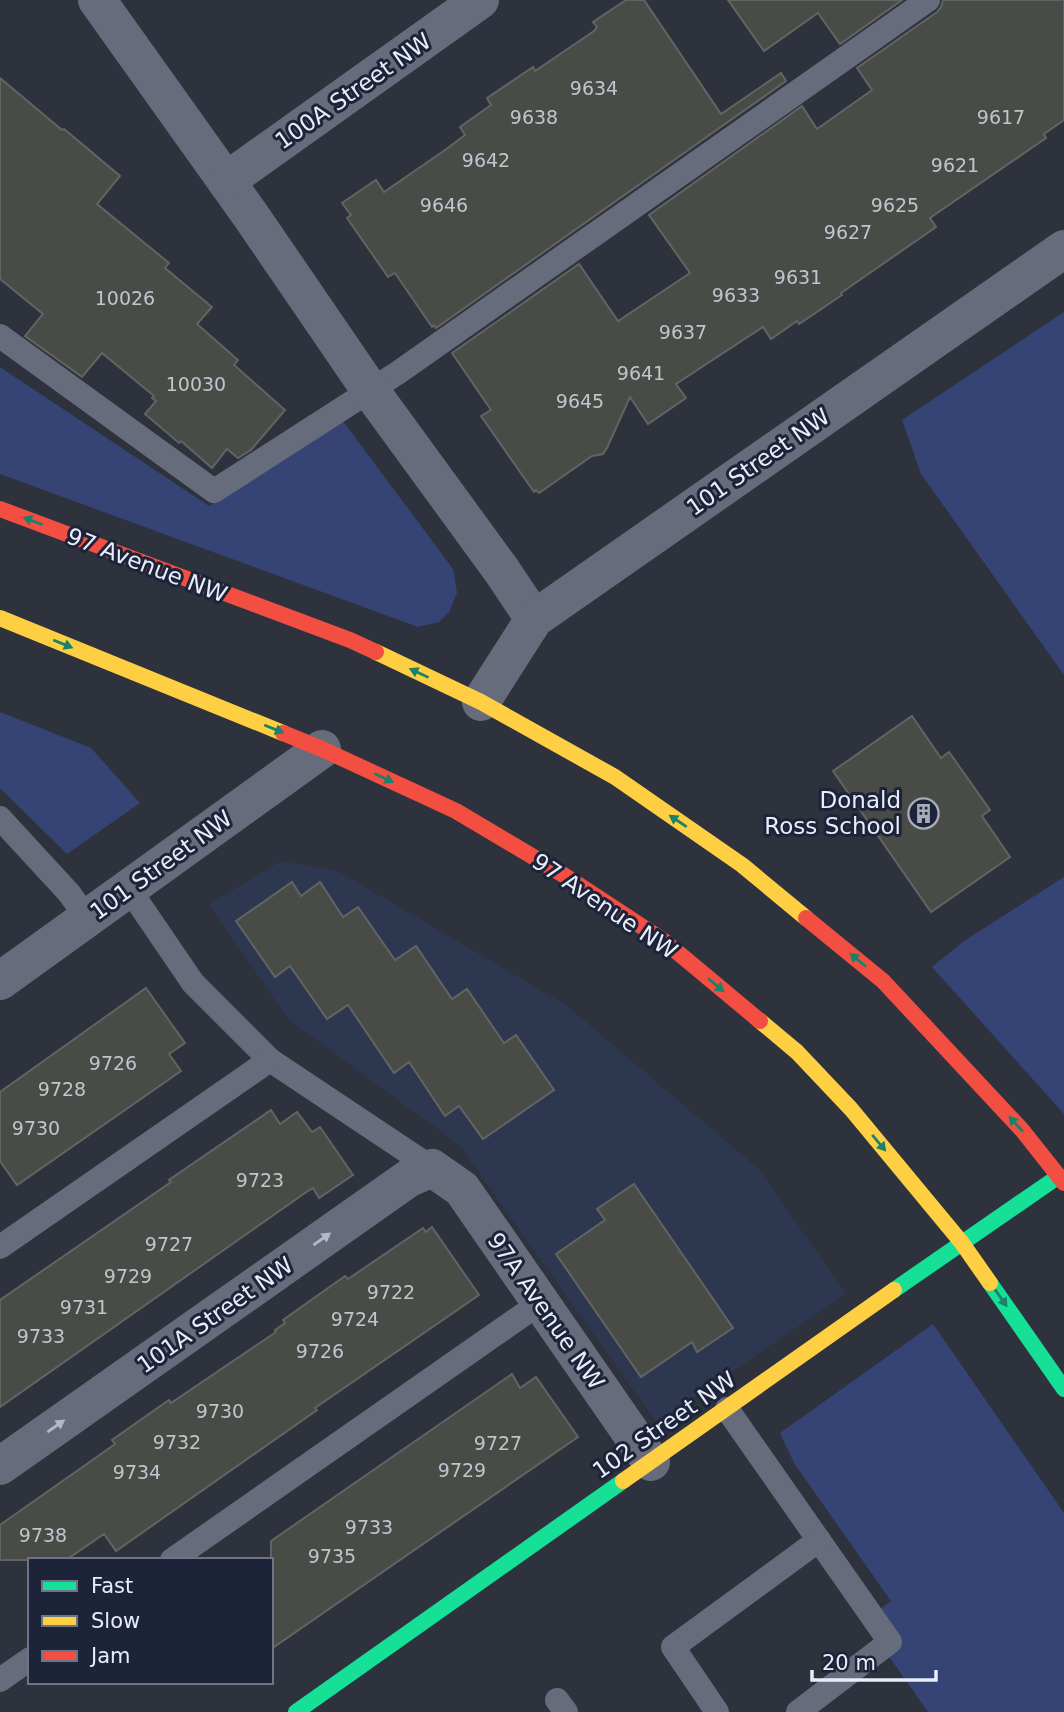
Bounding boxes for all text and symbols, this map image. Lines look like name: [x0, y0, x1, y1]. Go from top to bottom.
street label: 100A Street NW: [270, 28, 436, 154]
house number: 9634: [570, 77, 618, 99]
house number: 9638: [510, 106, 558, 128]
house number: 9617: [977, 106, 1025, 128]
house number: 9642: [462, 149, 510, 171]
house number: 9621: [931, 154, 979, 176]
house number: 9646: [420, 194, 468, 216]
house number: 9625: [871, 194, 919, 216]
house number: 9627: [824, 221, 872, 243]
house number: 9631: [774, 266, 822, 288]
house number: 9633: [712, 284, 760, 306]
house number: 10026: [95, 287, 155, 309]
house number: 9637: [659, 321, 707, 343]
house number: 9641: [617, 362, 665, 384]
house number: 10030: [166, 373, 226, 395]
house number: 9645: [556, 390, 604, 412]
street label: 101 Street NW: [682, 403, 834, 521]
one-way arrow: [23, 516, 44, 527]
street label: 97 Avenue NW: [63, 523, 231, 607]
one-way arrow: [53, 638, 74, 649]
one-way arrow: [409, 667, 429, 679]
one-way arrow: [264, 724, 285, 735]
one-way arrow: [374, 772, 394, 783]
place label: Donald Ross School: [764, 787, 901, 839]
building icon: Donald Ross School: [907, 796, 941, 830]
street label: 101 Street NW: [85, 805, 237, 925]
one-way arrow: [669, 814, 687, 828]
street label: 97 Avenue NW: [528, 848, 682, 964]
one-way arrow: [849, 953, 867, 968]
one-way arrow: [707, 977, 725, 993]
house number: 9726: [89, 1052, 137, 1074]
house number: 9728: [38, 1078, 86, 1100]
one-way arrow: [1008, 1116, 1024, 1133]
house number: 9730: [12, 1117, 60, 1139]
one-way arrow: [871, 1134, 886, 1151]
house number: 9723: [236, 1169, 284, 1191]
street label: 97A Avenue NW: [482, 1228, 610, 1394]
one-way arrow: [313, 1232, 331, 1246]
house number: 9727: [145, 1233, 193, 1255]
street label: 101A Street NW: [132, 1252, 298, 1378]
house number: 9729: [104, 1265, 152, 1287]
house number: 9722: [367, 1281, 415, 1303]
one-way arrow: [994, 1289, 1008, 1307]
house number: 9731: [60, 1296, 108, 1318]
house number: 9724: [331, 1308, 379, 1330]
house number: 9733: [17, 1325, 65, 1347]
house number: 9726: [296, 1340, 344, 1362]
street label: 102 Street NW: [588, 1366, 740, 1484]
house number: 9730: [196, 1400, 244, 1422]
one-way arrow: [47, 1419, 65, 1433]
house number: 9732: [153, 1431, 201, 1453]
house number: 9727: [474, 1432, 522, 1454]
house number: 9729: [438, 1459, 486, 1481]
house number: 9734: [113, 1461, 161, 1483]
house number: 9733: [345, 1516, 393, 1538]
house number: 9738: [19, 1524, 67, 1546]
house number: 9735: [308, 1545, 356, 1567]
legend: [28, 1558, 273, 1684]
text: Fast: [91, 1574, 133, 1598]
text: Slow: [91, 1609, 140, 1633]
scale bar: [812, 1638, 936, 1682]
text: Jam: [89, 1644, 131, 1668]
text: 20 m: [822, 1651, 876, 1675]

